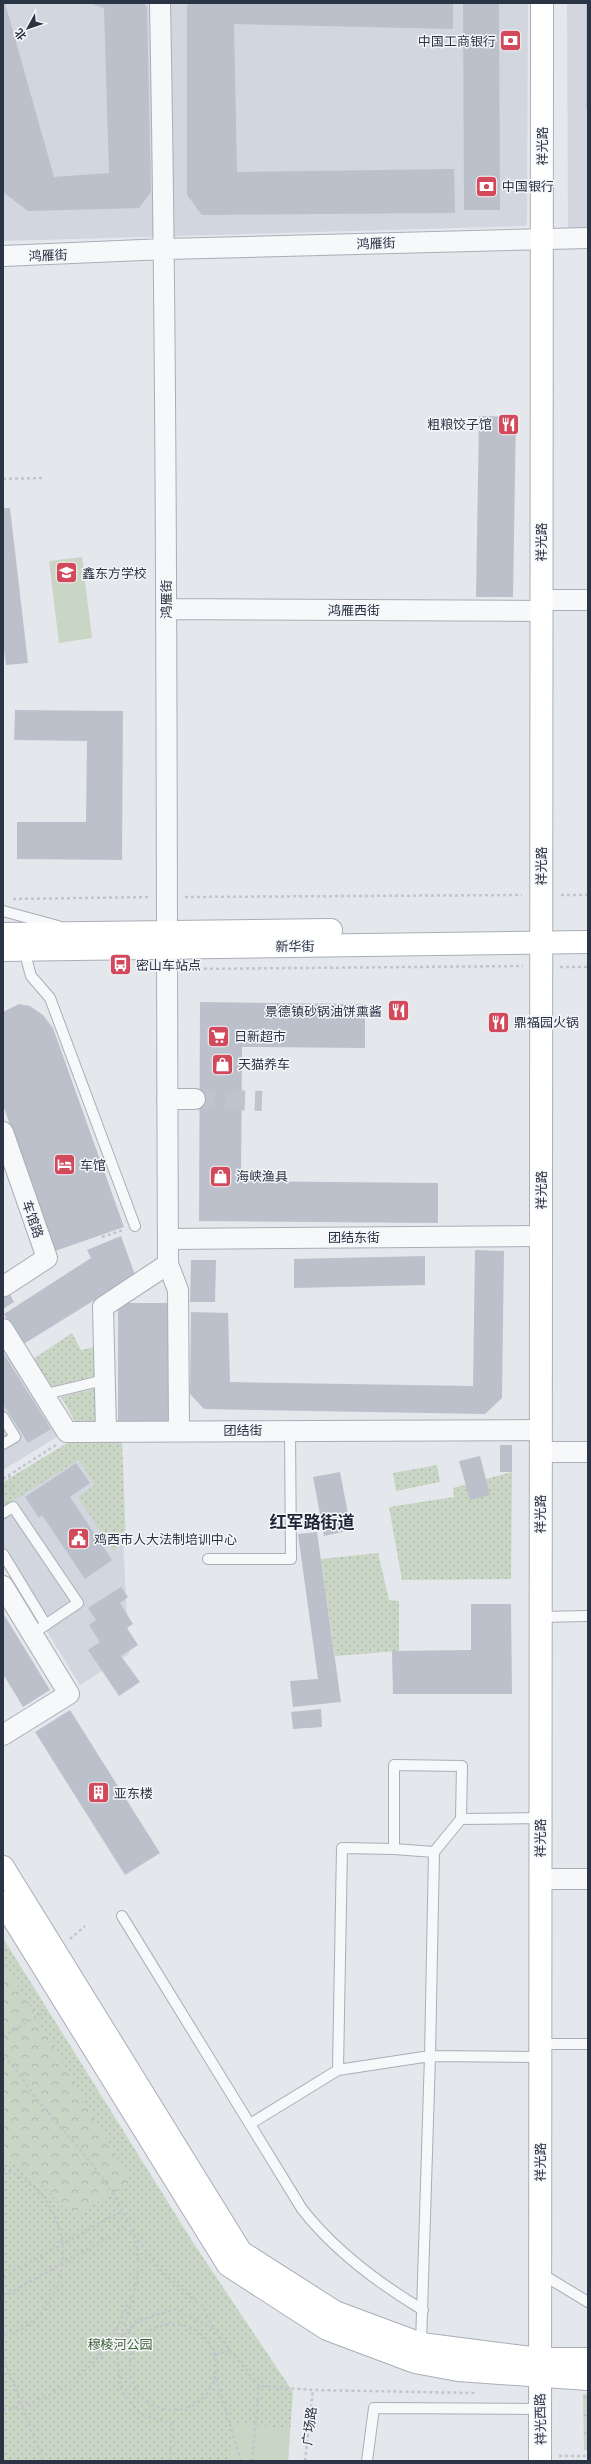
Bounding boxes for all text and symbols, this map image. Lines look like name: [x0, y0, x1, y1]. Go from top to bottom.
north arrow: [8, 8, 48, 48]
text: 北: [11, 26, 29, 44]
bank icon: 中国工商银行: [498, 28, 524, 54]
place label: 中国工商银行: [418, 32, 496, 50]
street label: 祥光路: [533, 126, 551, 166]
bank icon: 中国银行: [473, 173, 499, 199]
place label: 中国银行: [502, 177, 554, 195]
street label: 鸿雁街: [356, 233, 396, 253]
street label: 鸿雁街: [28, 245, 68, 265]
restaurant icon: 粗粮饺子馆: [495, 411, 521, 437]
place label: 粗粮饺子馆: [427, 415, 492, 433]
street label: 祥光路: [532, 522, 550, 562]
school or university icon: 鑫东方学校: [54, 560, 80, 586]
place label: 鑫东方学校: [82, 564, 147, 582]
street label: 鸿雁街: [157, 579, 175, 619]
street label: 鸿雁西街: [328, 601, 380, 619]
street label: 祥光路: [532, 846, 550, 886]
street label: 新华街: [275, 937, 315, 955]
bus stop icon: 密山车站点: [107, 952, 133, 978]
place label: 密山车站点: [136, 956, 201, 974]
restaurant icon: 景德镇砂锅油饼熏酱: [385, 998, 411, 1024]
place label: 景德镇砂锅油饼熏酱: [265, 1002, 382, 1020]
restaurant icon: 鼎福园火锅: [486, 1009, 512, 1035]
place label: 鼎福园火锅: [514, 1013, 579, 1031]
supermarket icon: 日新超市: [206, 1023, 232, 1049]
place label: 日新超市: [234, 1027, 286, 1045]
shop icon: 天猫养车: [210, 1051, 236, 1077]
place label: 天猫养车: [238, 1055, 290, 1073]
hotel icon: 车馆: [51, 1152, 77, 1178]
place label: 车馆: [80, 1156, 106, 1174]
shop icon: 海峡渔具: [208, 1163, 234, 1189]
place label: 海峡渔具: [236, 1167, 288, 1185]
street label: 祥光路: [532, 1170, 550, 1210]
street label: 车馆路: [18, 1198, 48, 1240]
street label: 团结东街: [328, 1228, 380, 1246]
street label: 团结街: [223, 1421, 263, 1439]
street label: 祥光路: [531, 1494, 549, 1534]
district label: 红军路街道: [270, 1510, 355, 1533]
public building icon: 鸡西市人大法制培训中心: [65, 1526, 91, 1552]
place label: 鸡西市人大法制培训中心: [94, 1530, 237, 1548]
building icon: 亚东楼: [85, 1780, 111, 1806]
place label: 亚东楼: [114, 1784, 153, 1802]
street label: 祥光路: [531, 1818, 549, 1858]
street label: 祥光路: [531, 2142, 549, 2182]
park label: 穆棱河公园: [87, 2335, 153, 2353]
street label: 祥光西路: [531, 2393, 549, 2445]
street label: 广场路: [298, 2406, 320, 2446]

